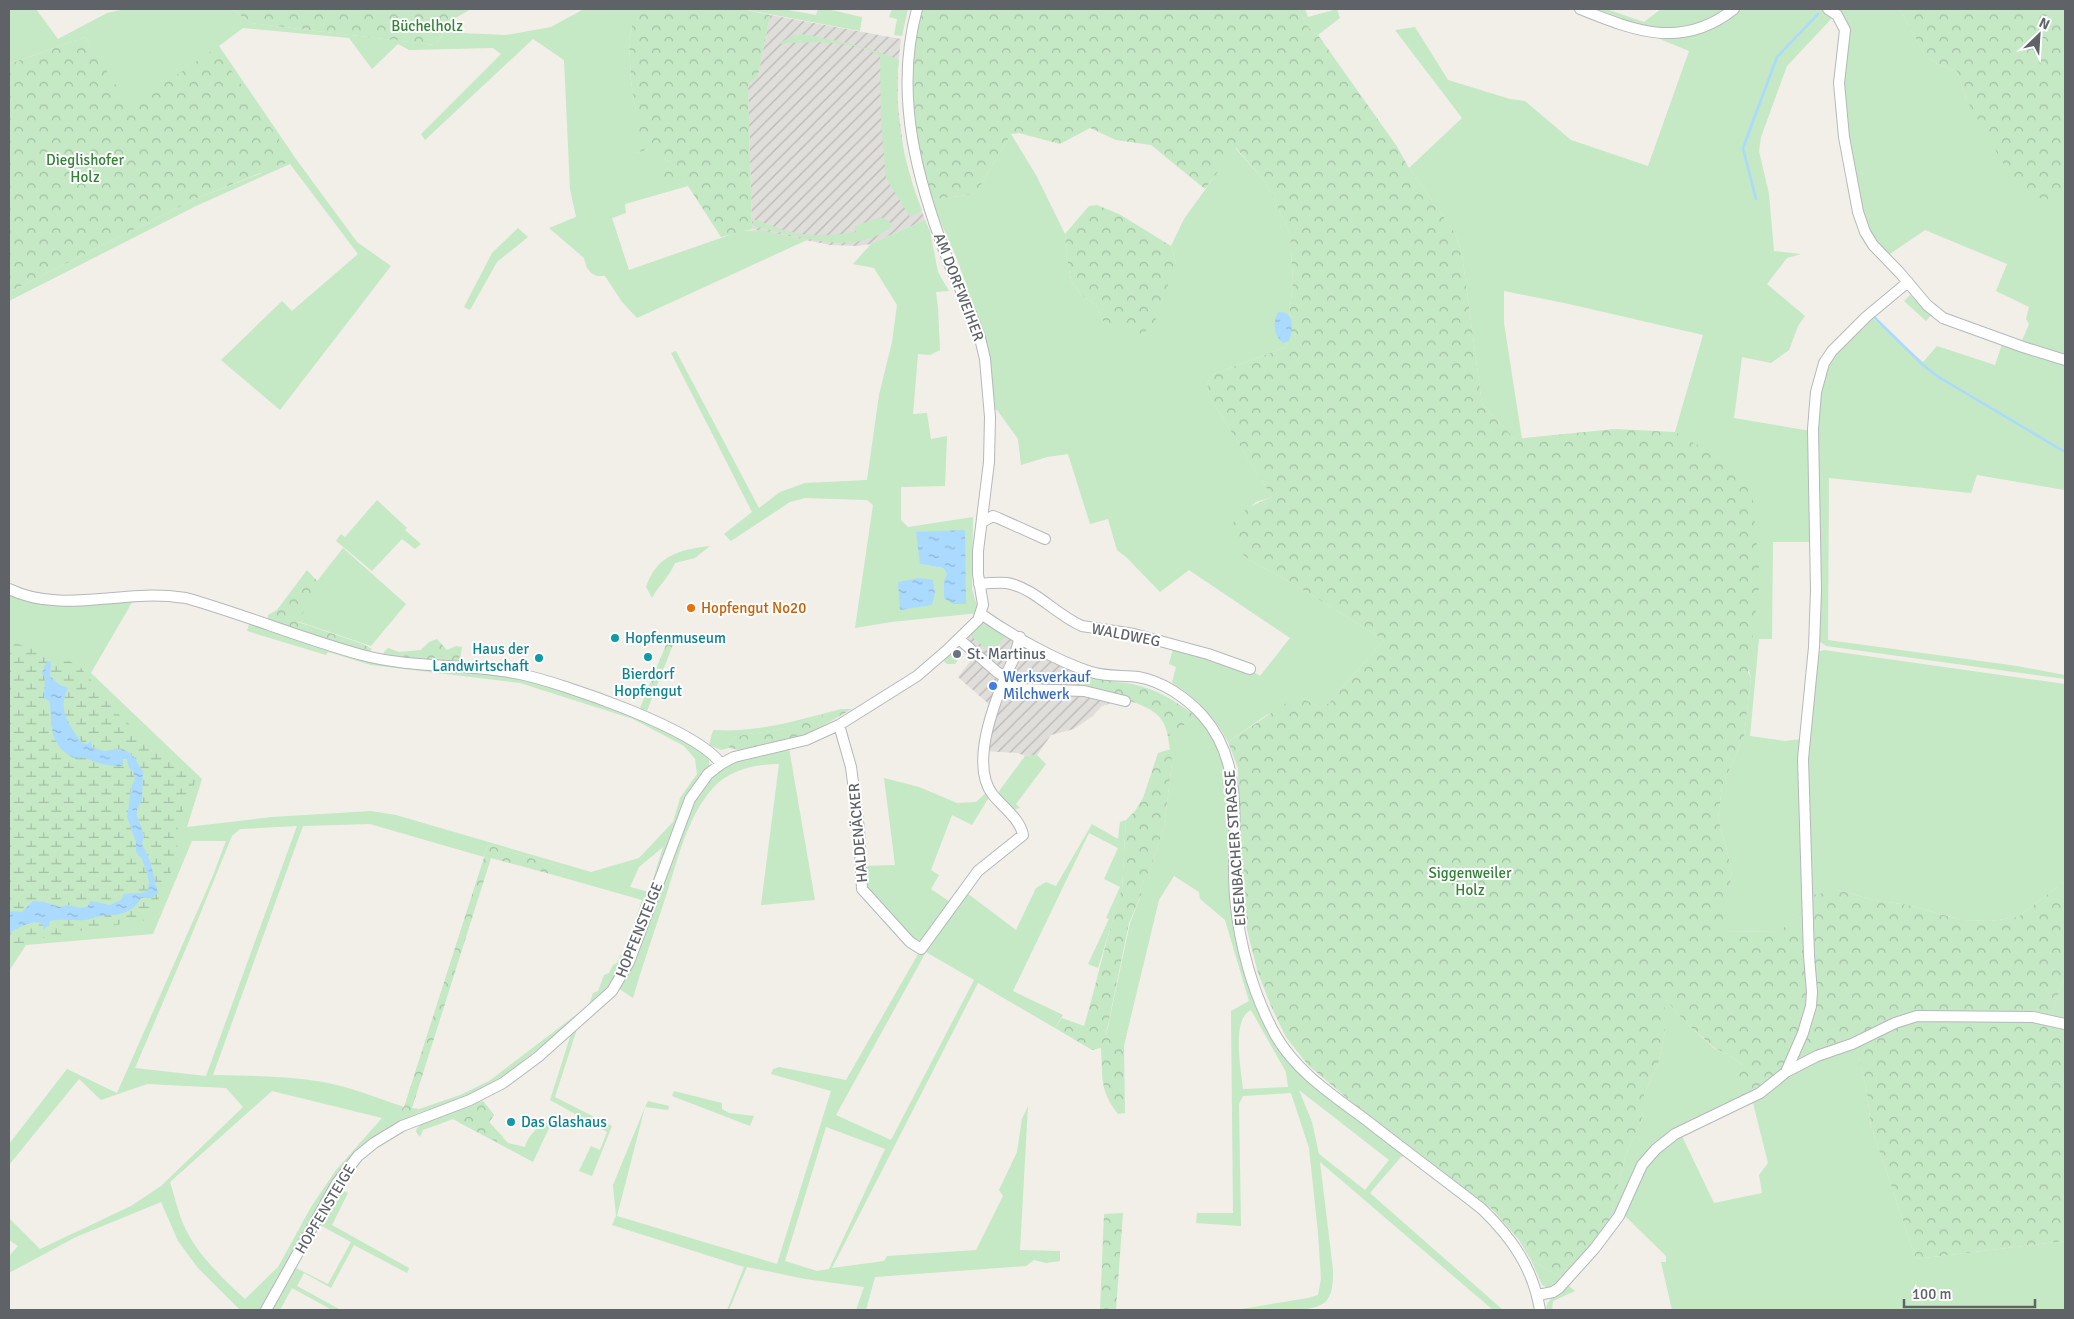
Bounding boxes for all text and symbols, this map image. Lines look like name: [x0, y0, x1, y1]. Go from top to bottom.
north arrow: [2014, 10, 2064, 60]
text: N: [2036, 14, 2052, 33]
park label: Büchelholz: [391, 17, 463, 35]
park label: Dieglishofer Holz: [46, 151, 124, 186]
street label: AM DORFWEIHER: [930, 230, 988, 344]
place label: Hopfengut No20: [701, 599, 806, 617]
marker: Hopfengut No20: [685, 602, 697, 614]
street label: WALDWEG: [1090, 620, 1162, 650]
place label: Hopfenmuseum: [625, 629, 726, 647]
marker: Hopfenmuseum: [609, 632, 621, 644]
place label: Haus der Landwirtschaft: [432, 640, 529, 675]
place label: St. Martinus: [967, 645, 1046, 663]
marker: St. Martinus: [951, 648, 963, 660]
marker: Bierdorf Hopfengut: [642, 651, 654, 663]
marker: Haus der Landwirtschaft: [533, 652, 545, 664]
place label: Bierdorf Hopfengut: [614, 665, 682, 700]
place label: Werksverkauf Milchwerk: [1003, 668, 1091, 703]
marker: Werksverkauf Milchwerk: [987, 680, 999, 692]
street label: EISENBACHER STRASSE: [1221, 769, 1249, 927]
street label: HALDENÄCKER: [845, 782, 871, 884]
park label: Siggenweiler Holz: [1428, 864, 1512, 899]
street label: HOPFENSTEIGE: [612, 880, 666, 980]
place label: Das Glashaus: [521, 1113, 607, 1131]
marker: Das Glashaus: [505, 1116, 517, 1128]
street label: HOPFENSTEIGE: [291, 1161, 359, 1257]
scale bar: [1904, 1276, 2035, 1308]
text: 100 m: [1912, 1285, 1952, 1303]

